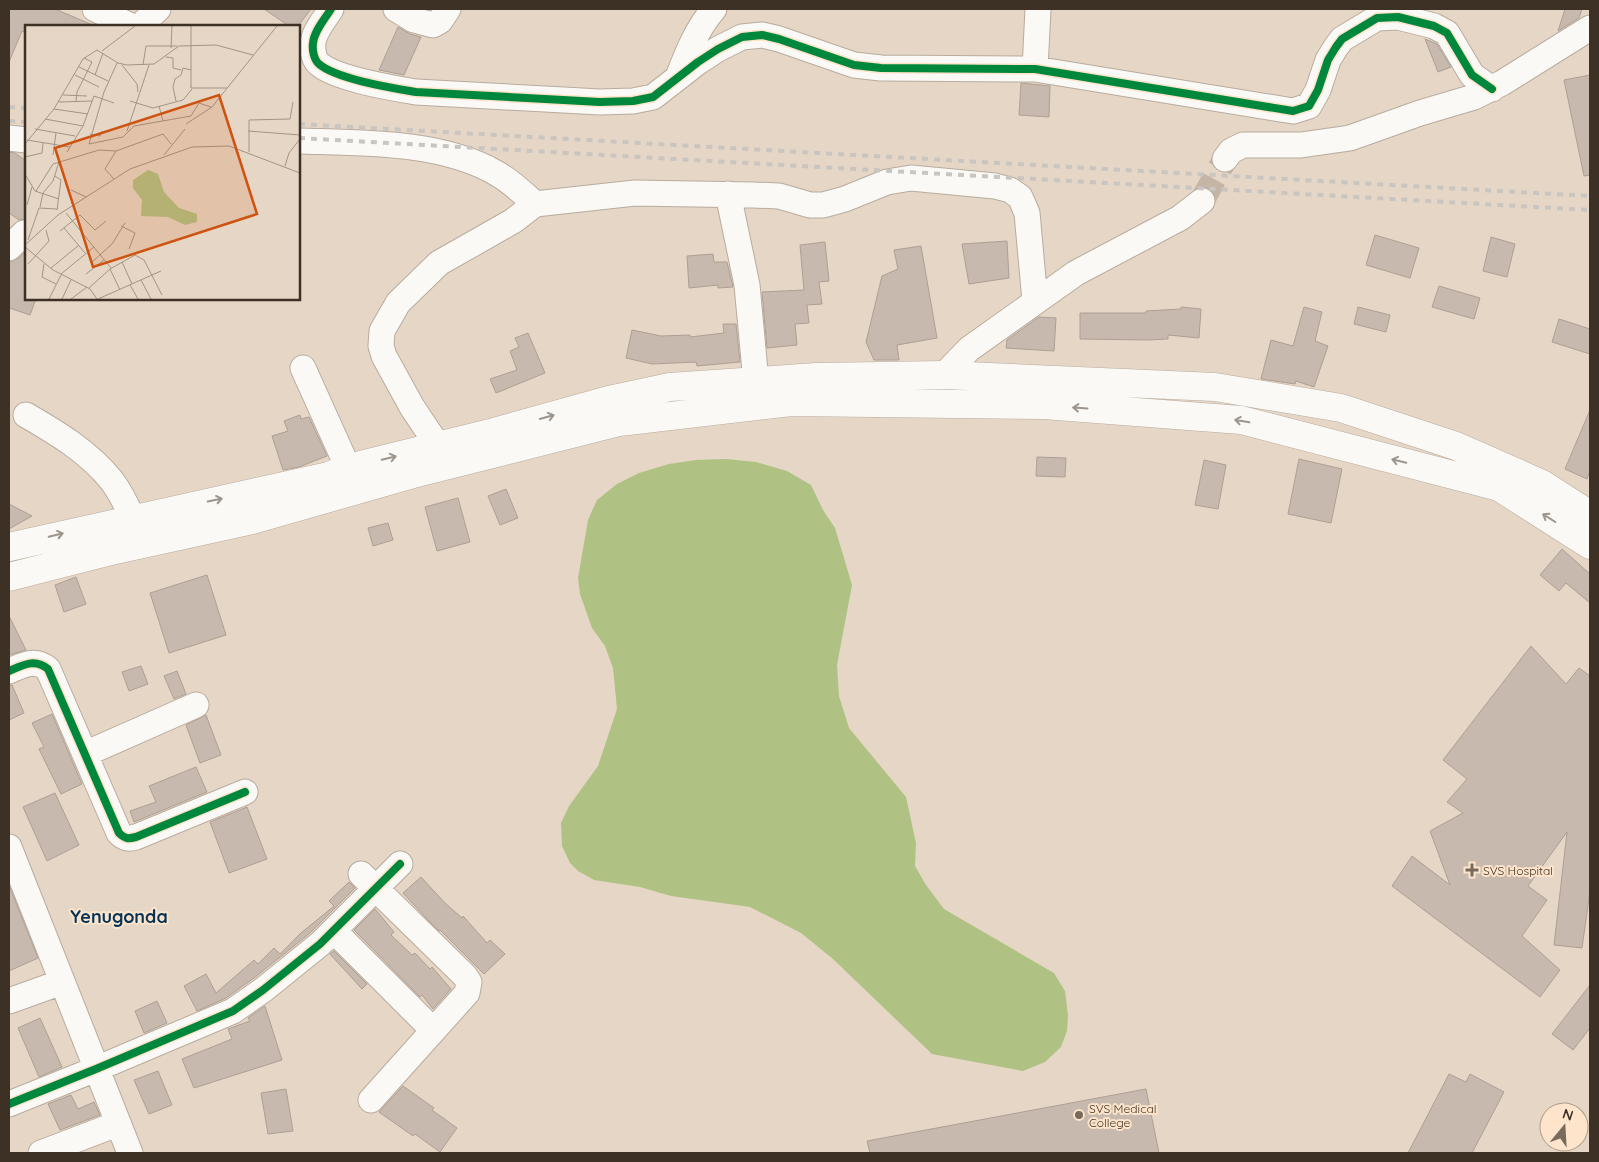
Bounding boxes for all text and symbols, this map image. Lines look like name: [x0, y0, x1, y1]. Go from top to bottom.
inset map: [25, 25, 300, 300]
one-way arrow: [1072, 403, 1088, 412]
one-way arrow: [538, 412, 554, 422]
one-way arrow: [1234, 416, 1250, 426]
one-way arrow: [381, 453, 397, 462]
one-way arrow: [1392, 456, 1408, 465]
one-way arrow: [206, 495, 222, 504]
one-way arrow: [1542, 513, 1556, 524]
one-way arrow: [48, 530, 64, 539]
marker: SVS Hospital: [1465, 863, 1479, 877]
place label: SVS Hospital: [1483, 863, 1553, 878]
district label: Yenugonda: [70, 905, 168, 928]
place label: SVS Medical College: [1089, 1101, 1156, 1130]
north arrow: [1539, 1102, 1589, 1152]
text: N: [1560, 1104, 1576, 1125]
marker: SVS Medical College: [1073, 1109, 1085, 1121]

